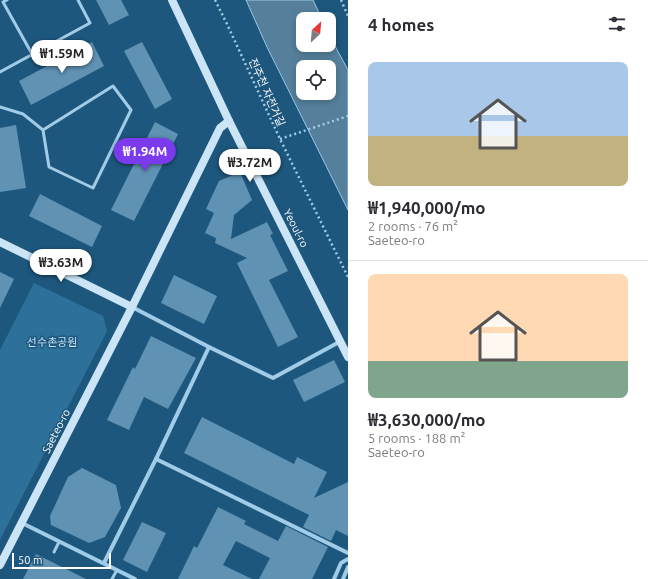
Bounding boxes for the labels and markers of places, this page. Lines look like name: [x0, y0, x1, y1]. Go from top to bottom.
pin: ₩1.59M: [29, 40, 95, 74]
pin: ₩1.94M: [112, 138, 178, 172]
pin: ₩3.72M: [217, 149, 283, 183]
pin: ₩3.63M: [28, 249, 94, 283]

